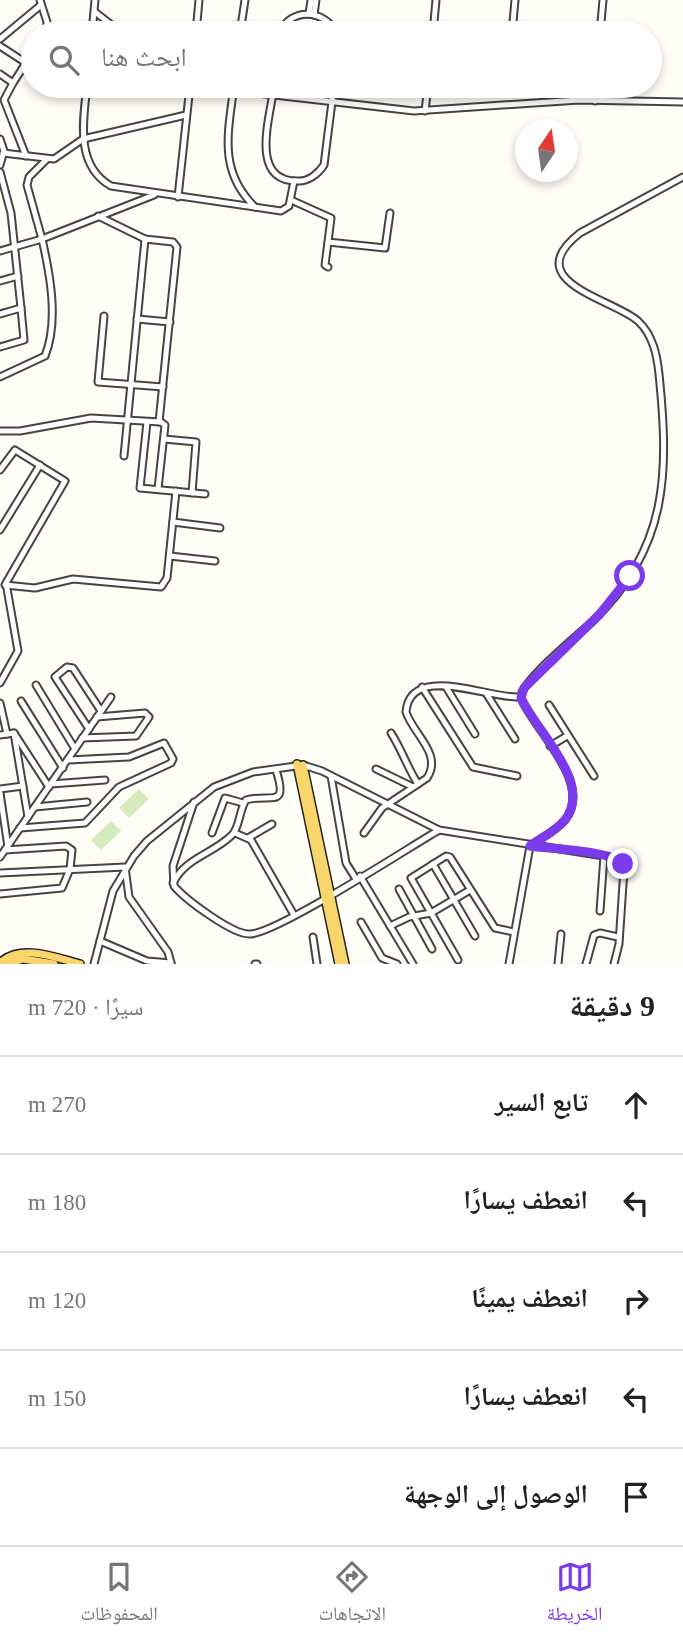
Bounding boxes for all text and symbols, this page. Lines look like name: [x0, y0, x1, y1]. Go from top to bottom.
search box: [21, 21, 662, 98]
icon: search: [45, 41, 83, 79]
text: ابحث هنا: [101, 43, 187, 72]
north arrow: [515, 119, 578, 182]
route start: [614, 560, 645, 591]
route end: [607, 848, 638, 879]
text: 9 دقيقة: [570, 989, 655, 1022]
text: سيرًا · 720 m: [28, 995, 143, 1020]
icon: ahead: [617, 1086, 655, 1124]
text: تابع السير: [495, 1088, 588, 1117]
text: 270 m: [28, 1092, 86, 1117]
icon: left: [617, 1184, 655, 1222]
text: انعطف يسارًا: [464, 1186, 588, 1215]
text: 180 m: [28, 1190, 86, 1215]
icon: right: [617, 1282, 655, 1320]
text: انعطف يمينًا: [471, 1284, 588, 1313]
text: 120 m: [28, 1288, 86, 1313]
icon: left: [617, 1380, 655, 1418]
text: انعطف يسارًا: [464, 1382, 588, 1411]
text: 150 m: [28, 1386, 86, 1411]
icon: arrive: [617, 1478, 655, 1516]
text: الوصول إلى الوجهة: [404, 1480, 588, 1509]
tab: المحفوظات: [80, 1558, 158, 1632]
tab: الاتجاهات: [318, 1558, 386, 1632]
tab: الخريطة: [547, 1558, 603, 1632]

